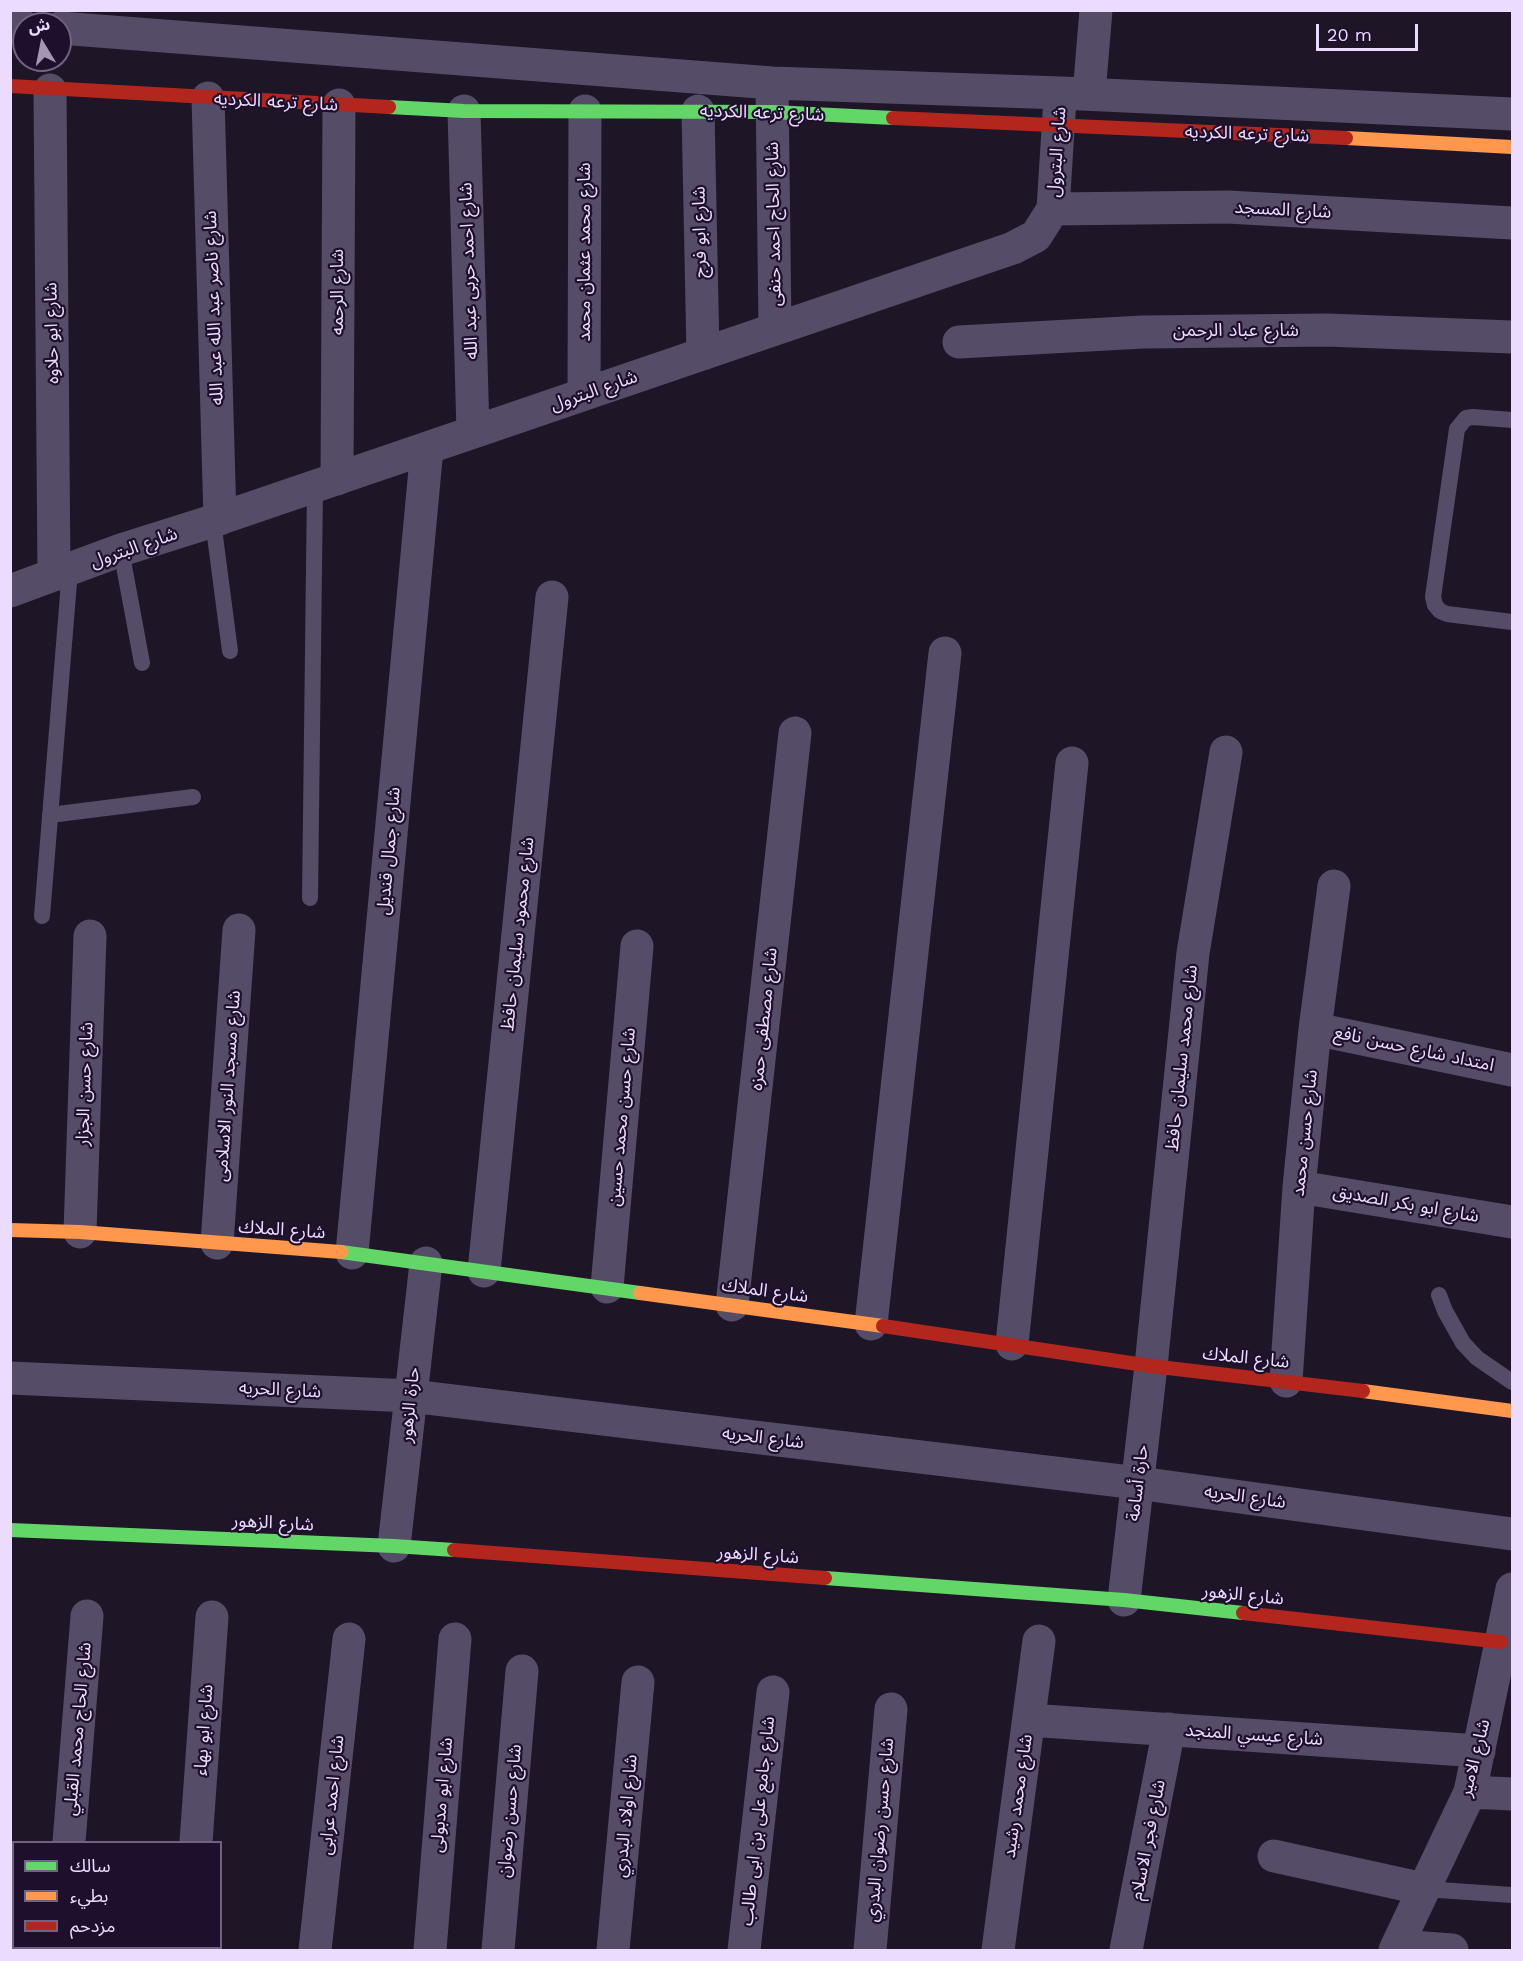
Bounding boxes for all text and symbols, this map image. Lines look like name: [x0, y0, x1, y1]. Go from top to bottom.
north arrow: [12, 12, 72, 72]
scale bar: [1319, 12, 1421, 50]
text: ش: [27, 14, 52, 37]
text: 20 m: [1327, 24, 1372, 45]
street label: شارع ترعه الكرديه: [213, 88, 339, 116]
street label: شارع ترعه الكرديه: [699, 100, 825, 126]
street label: شارع البترول: [1043, 106, 1071, 198]
street label: شارع ترعه الكرديه: [1184, 121, 1310, 147]
street label: شارع الحاج احمد حنفى: [762, 142, 786, 306]
street label: شارع محمد عثمان محمد: [574, 162, 596, 342]
street label: شارع احمد حربى عبد الله: [455, 182, 483, 360]
street label: شارع ابو فرج: [688, 186, 712, 278]
street label: شارع المسجد: [1234, 197, 1332, 223]
street label: شارع ناصر عبد الله عبد الله: [200, 210, 228, 406]
street label: شارع الرحمه: [327, 249, 349, 335]
street label: شارع ابو حلاوه: [40, 282, 64, 384]
street label: شارع عباد الرحمن: [1173, 320, 1299, 342]
street label: شارع البترول: [548, 366, 640, 416]
street label: شارع البترول: [88, 523, 180, 573]
street label: شارع جمال قنديل: [373, 786, 405, 916]
street label: شارع محمود سليمان حافظ: [497, 836, 539, 1032]
street label: شارع مصطفى حمزه: [746, 946, 782, 1092]
street label: شارع محمد سليمان حافظ: [1161, 964, 1203, 1152]
street label: شارع مسجد النور الاسلامى: [211, 990, 245, 1182]
street label: شارع حسن الجزار: [72, 1021, 98, 1147]
street label: امتداد شارع حسن نافع: [1332, 1021, 1496, 1077]
street label: شارع حسن محمد حسين: [603, 1027, 641, 1207]
street label: شارع حسن محمد: [1288, 1069, 1322, 1197]
street label: شارع ابو بكر الصديق: [1331, 1181, 1481, 1227]
street label: شارع الملاك: [238, 1216, 326, 1244]
street label: شارع الملاك: [720, 1274, 810, 1308]
street label: شارع الملاك: [1201, 1343, 1291, 1373]
street label: حارة الزهور: [395, 1366, 425, 1444]
street label: شارع الحريه: [238, 1377, 322, 1403]
street label: شارع الحريه: [721, 1422, 805, 1454]
street label: حارة أسامة: [1123, 1444, 1153, 1522]
street label: شارع الحريه: [1203, 1481, 1287, 1513]
street label: شارع الزهور: [231, 1510, 315, 1536]
street label: شارع الزهور: [716, 1541, 800, 1569]
street label: شارع الزهور: [1201, 1580, 1285, 1610]
street label: شارع الحاج محمد القبلي: [60, 1641, 96, 1817]
street label: شارع ابو بهاء: [190, 1684, 218, 1776]
street label: شارع جامع على بن ابى طالب: [736, 1715, 780, 1927]
street label: شارع الامير: [1455, 1717, 1495, 1799]
street label: شارع عيسي المنجد: [1184, 1719, 1324, 1751]
street label: شارع محمد رشيد: [999, 1733, 1037, 1859]
street label: شارع احمد عرابى: [315, 1734, 349, 1856]
street label: شارع ابو مدبولى: [426, 1737, 458, 1853]
street label: شارع حسن رضوان البدري: [861, 1737, 899, 1923]
street label: شارع حسن رضوان: [493, 1743, 527, 1879]
street label: شارع اولاد البدري: [610, 1753, 642, 1879]
street label: شارع فجر الاسلام: [1126, 1778, 1170, 1902]
legend: [12, 1841, 222, 1949]
text: سالك: [70, 1855, 111, 1876]
text: بطيء: [70, 1885, 108, 1906]
text: مزدحم: [70, 1915, 115, 1936]

